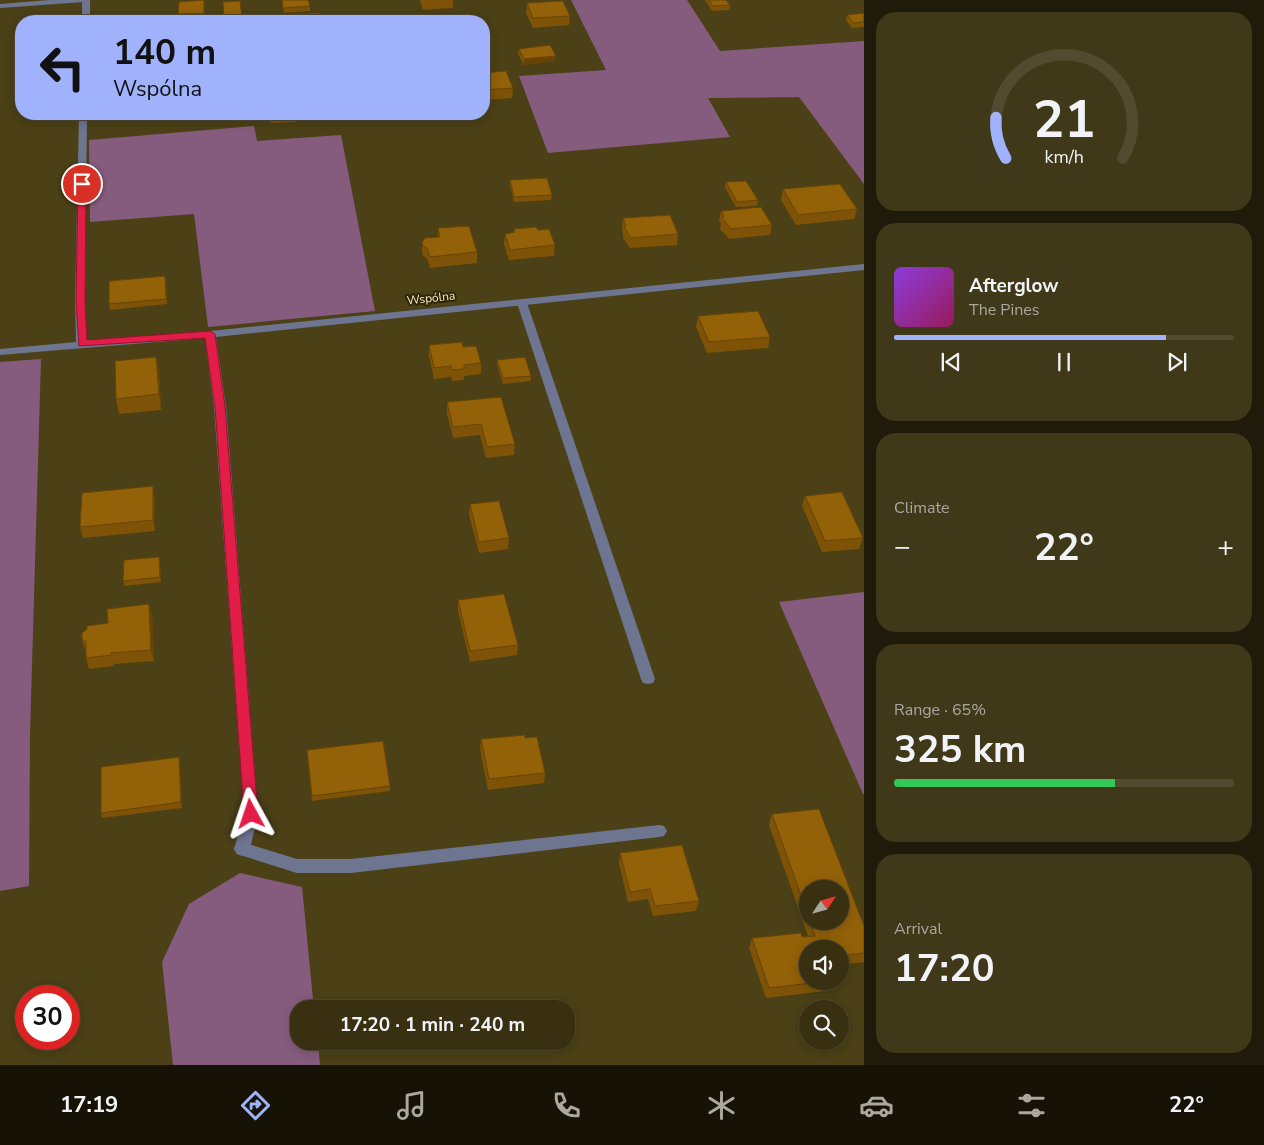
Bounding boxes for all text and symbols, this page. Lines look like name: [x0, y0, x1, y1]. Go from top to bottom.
text: 140 m: [113, 29, 216, 76]
icon: left: [30, 35, 95, 100]
text: Wspólna: [113, 74, 202, 104]
text: 21: [1033, 84, 1095, 155]
text: km/h: [1044, 145, 1084, 169]
pin: [61, 163, 103, 205]
icon: arrive: [68, 170, 96, 198]
text: Afterglow: [969, 273, 1059, 299]
street label: Wspólna: [406, 287, 456, 309]
text: The Pines: [969, 299, 1039, 321]
icon: previous: [937, 348, 965, 376]
icon: pause: [1050, 348, 1078, 376]
icon: next: [1163, 348, 1191, 376]
text: Climate: [894, 497, 949, 519]
text: 22°: [1034, 522, 1094, 573]
text: −: [894, 528, 911, 566]
text: +: [1217, 528, 1234, 566]
text: Range · 65%: [894, 699, 986, 721]
text: 325 km: [894, 724, 1026, 775]
position arrow: [224, 787, 276, 839]
north arrow: [799, 880, 849, 930]
map controls: [799, 880, 849, 1050]
text: Arrival: [894, 918, 942, 940]
button: sound: [799, 940, 849, 990]
text: 17:20: [894, 943, 995, 994]
speed limit sign: 30: [15, 985, 80, 1050]
button: search: [799, 1000, 849, 1050]
text: 17:20 · 1 min · 240 m: [340, 1012, 525, 1038]
icon: directions: [238, 1088, 273, 1123]
icon: music: [394, 1088, 429, 1123]
icon: phone: [549, 1088, 584, 1123]
icon: climate: [704, 1088, 739, 1123]
icon: car: [859, 1088, 894, 1123]
icon: filters: [1014, 1088, 1049, 1123]
text: 17:19: [60, 1090, 118, 1120]
text: 22°: [1169, 1090, 1204, 1120]

